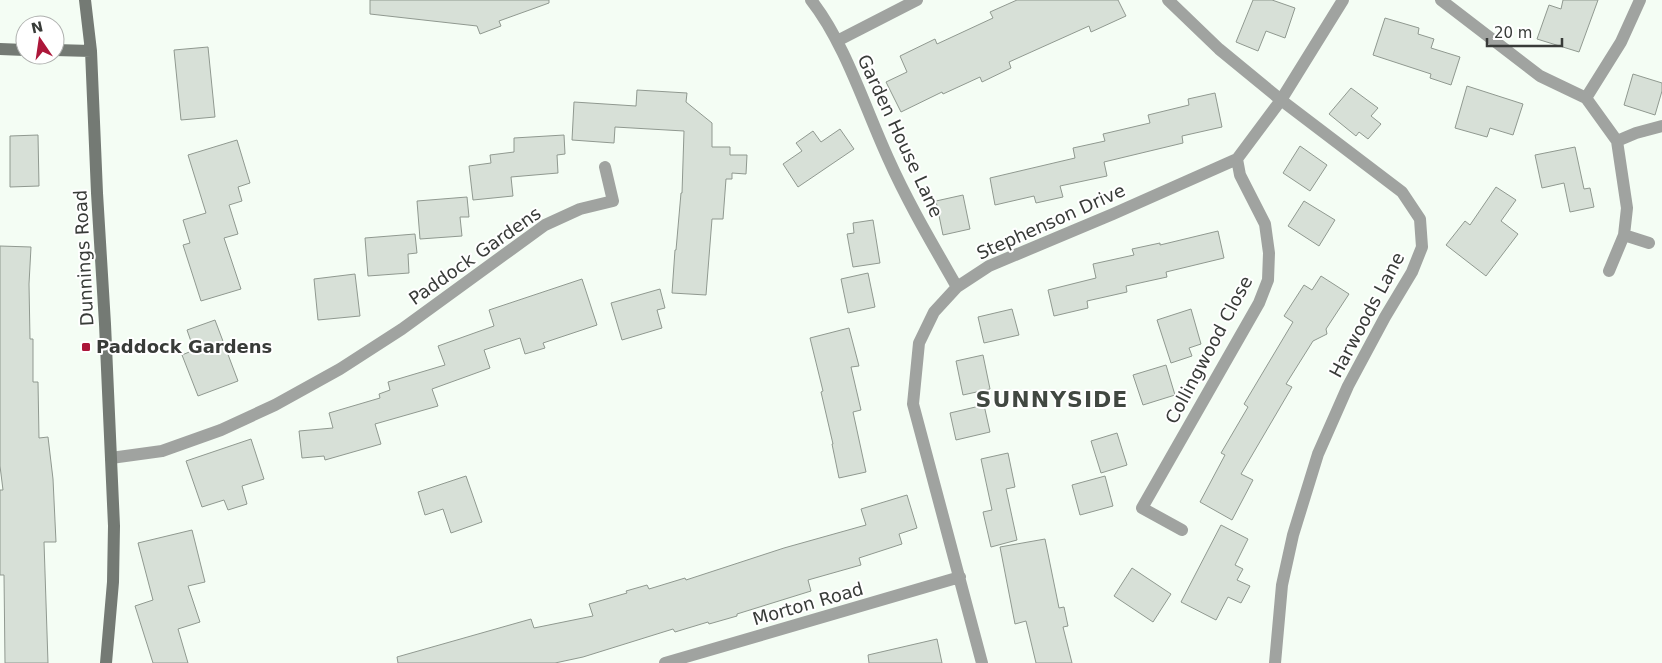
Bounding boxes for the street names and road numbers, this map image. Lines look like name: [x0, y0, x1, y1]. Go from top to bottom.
street label: Garden House Lane: [853, 51, 947, 221]
street label: Stephenson Drive: [973, 179, 1128, 264]
street label: Dunnings Road: [69, 189, 98, 327]
street label: Paddock Gardens: [405, 202, 545, 309]
street label: Harwoods Lane: [1325, 249, 1408, 381]
street label: Collingwood Close: [1161, 272, 1256, 427]
street label: Morton Road: [750, 578, 866, 629]

